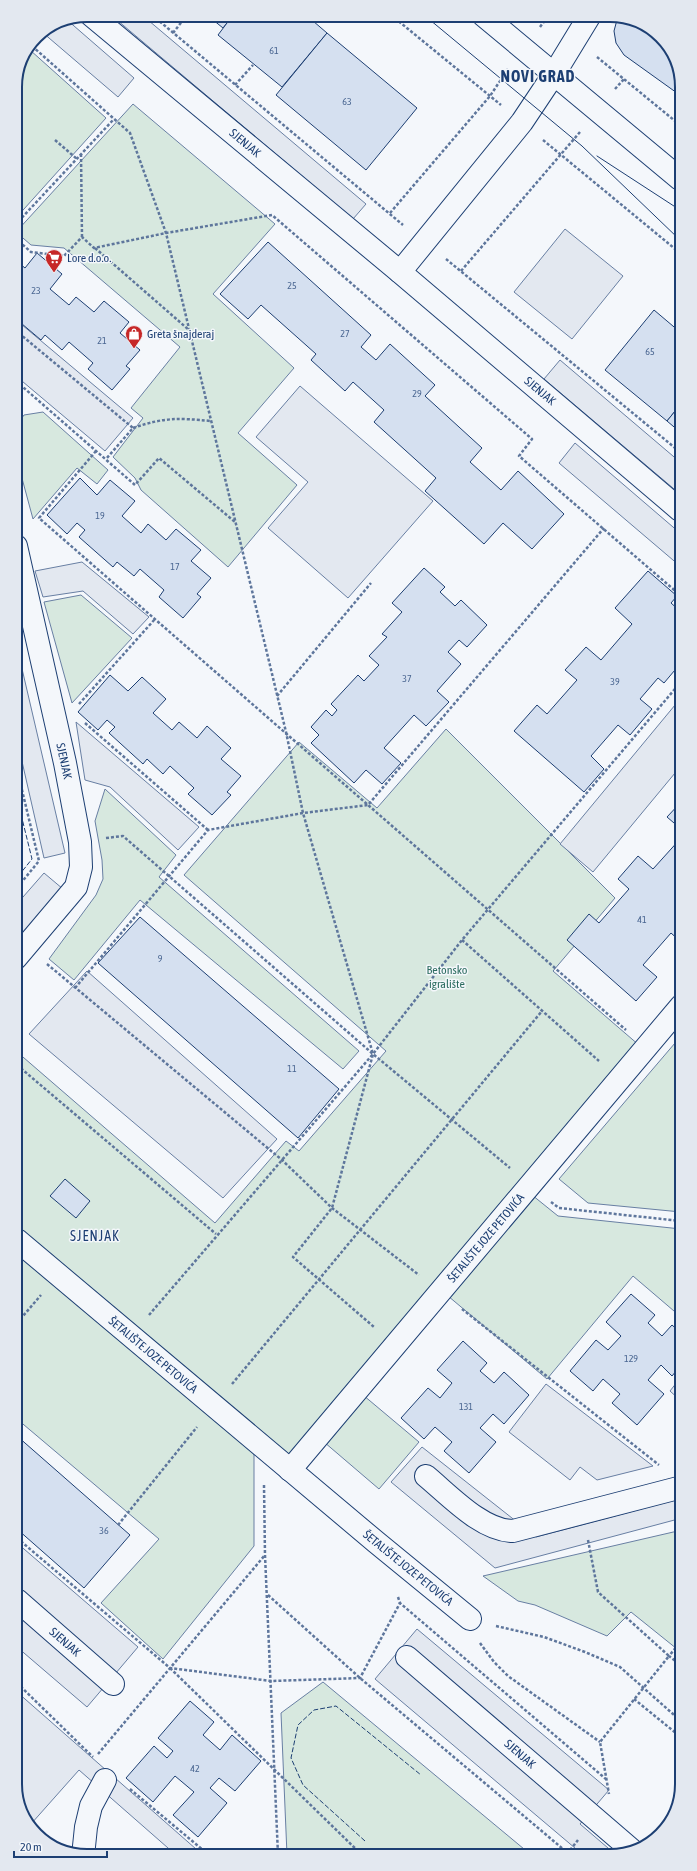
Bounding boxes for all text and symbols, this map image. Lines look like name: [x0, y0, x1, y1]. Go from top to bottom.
house number: 61: [269, 45, 279, 56]
district label: NOVI GRAD: [500, 67, 576, 85]
house number: 63: [342, 96, 352, 107]
street label: SJENJAK: [226, 126, 264, 160]
supermarket icon: Lore d.o.o.: [44, 248, 64, 273]
place label: Lore d.o.o.: [67, 251, 111, 265]
house number: 25: [287, 280, 297, 291]
house number: 23: [31, 285, 41, 296]
shop icon: Greta šnajderaj: [124, 324, 144, 349]
place label: Greta šnajderaj: [147, 327, 214, 341]
house number: 27: [340, 328, 350, 339]
house number: 21: [97, 335, 107, 346]
house number: 65: [645, 346, 655, 357]
street label: SJENJAK: [521, 374, 559, 408]
house number: 29: [412, 388, 422, 399]
house number: 19: [95, 510, 105, 521]
house number: 17: [170, 561, 180, 572]
house number: 37: [402, 673, 412, 684]
house number: 39: [610, 676, 620, 687]
street label: SJENJAK: [53, 742, 75, 781]
house number: 41: [637, 914, 647, 925]
house number: 9: [158, 953, 163, 964]
park label: Betonsko igralište: [427, 963, 468, 991]
house number: 11: [287, 1063, 297, 1074]
street label: ŠETALIŠTE JOZE PETOVIĆA: [445, 1191, 527, 1285]
district label: SJENJAK: [70, 1228, 120, 1244]
street label: ŠETALIŠTE JOZE PETOVIĆA: [106, 1314, 200, 1396]
house number: 129: [624, 1353, 638, 1364]
house number: 131: [459, 1401, 473, 1412]
house number: 36: [99, 1525, 109, 1536]
street label: ŠETALIŠTE JOZE PETOVIĆA: [360, 1527, 456, 1609]
street label: SJENJAK: [47, 1625, 84, 1659]
street label: SJENJAK: [502, 1737, 539, 1771]
house number: 42: [190, 1763, 200, 1774]
scale bar: [14, 1833, 107, 1859]
text: 20 m: [20, 1840, 42, 1854]

